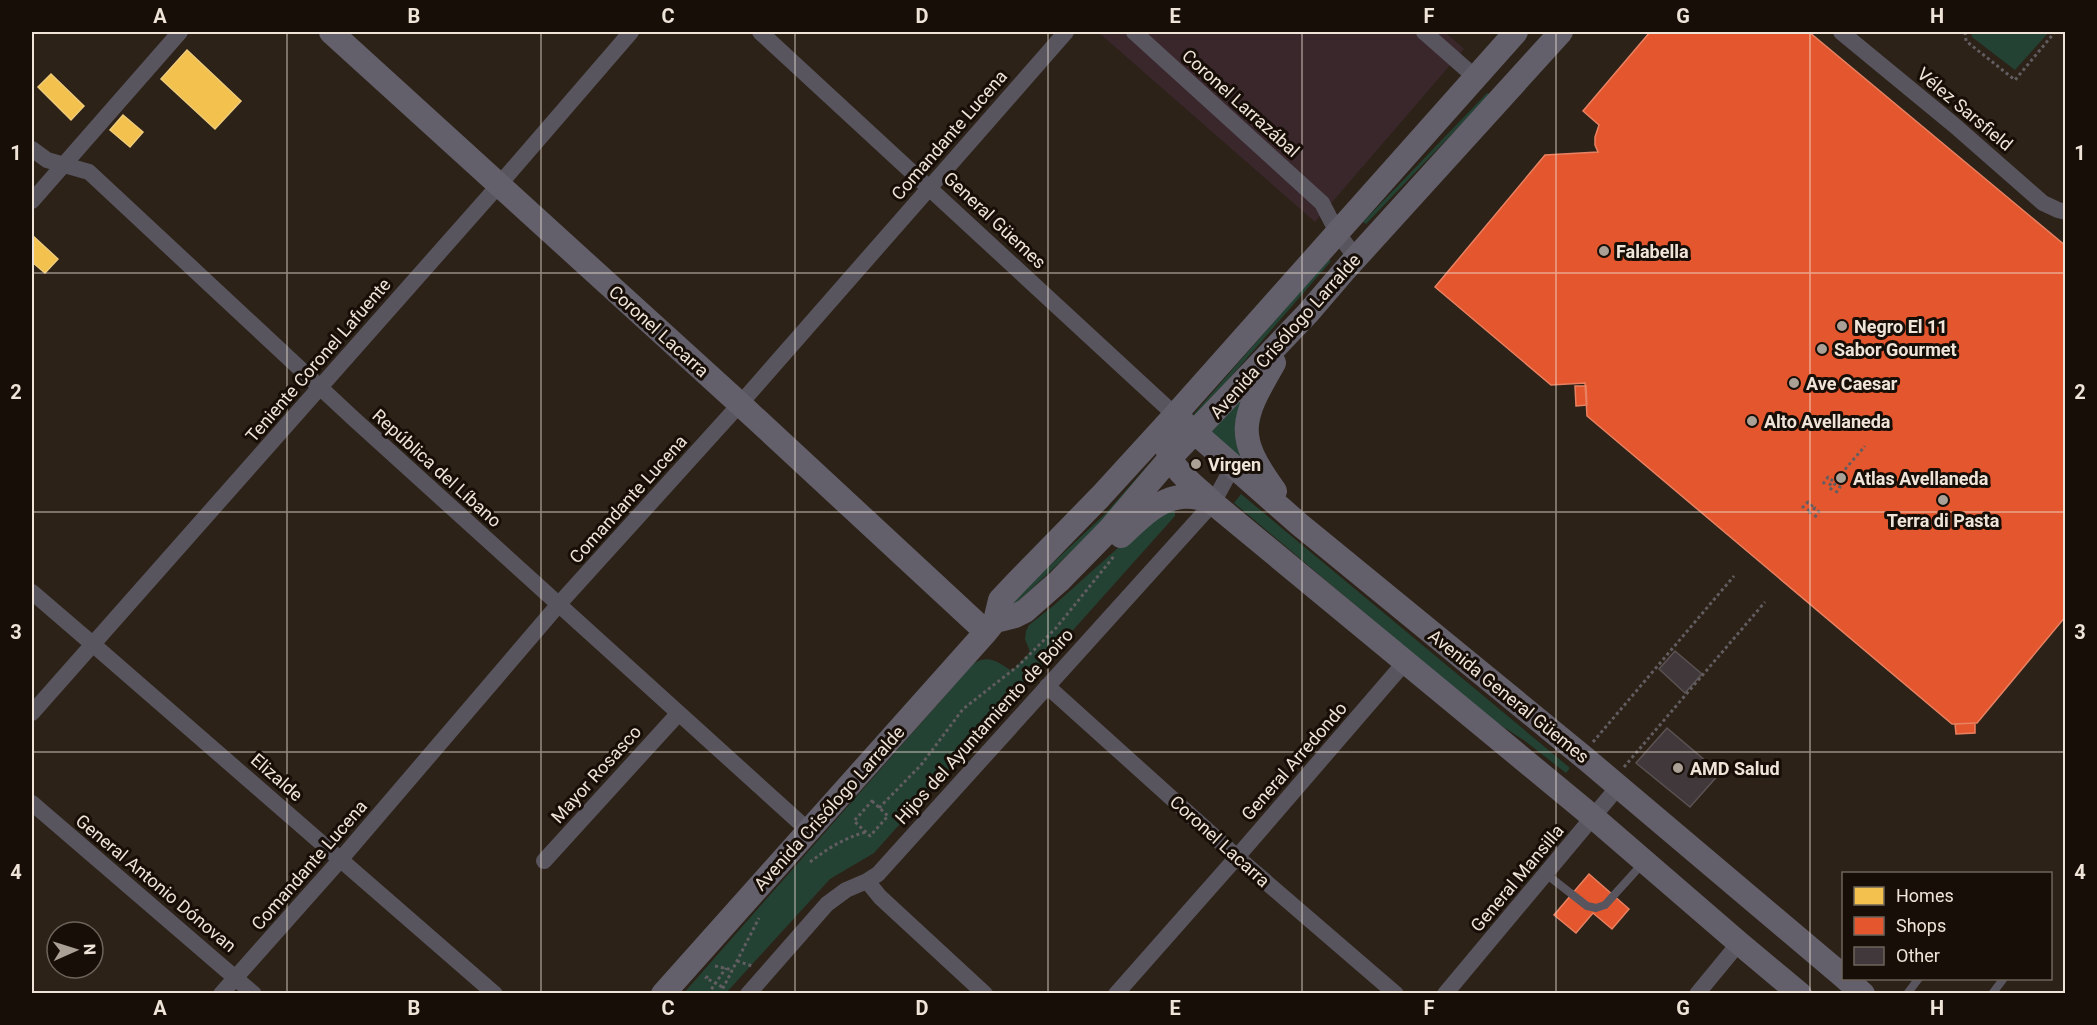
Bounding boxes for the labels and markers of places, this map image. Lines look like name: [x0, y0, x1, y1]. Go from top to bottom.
place label: Falabella: [1616, 241, 1689, 262]
marker: Falabella: [1597, 244, 1611, 258]
place label: Negro El 11: [1854, 316, 1948, 337]
marker: Negro El 11: [1835, 319, 1849, 333]
place label: Sabor Gourmet: [1834, 339, 1957, 360]
marker: Sabor Gourmet: [1815, 342, 1829, 356]
place label: Ave Caesar: [1806, 373, 1898, 394]
marker: Ave Caesar: [1787, 376, 1801, 390]
place label: Alto Avellaneda: [1764, 411, 1891, 432]
marker: Alto Avellaneda: [1745, 414, 1759, 428]
place label: Virgen: [1208, 454, 1261, 475]
marker: Virgen: [1189, 457, 1203, 471]
place label: Atlas Avellaneda: [1853, 468, 1989, 489]
marker: Atlas Avellaneda: [1834, 471, 1848, 485]
marker: Terra di Pasta: [1936, 493, 1950, 507]
place label: Terra di Pasta: [1887, 510, 2000, 531]
place label: AMD Salud: [1690, 758, 1780, 779]
marker: AMD Salud: [1671, 761, 1685, 775]

